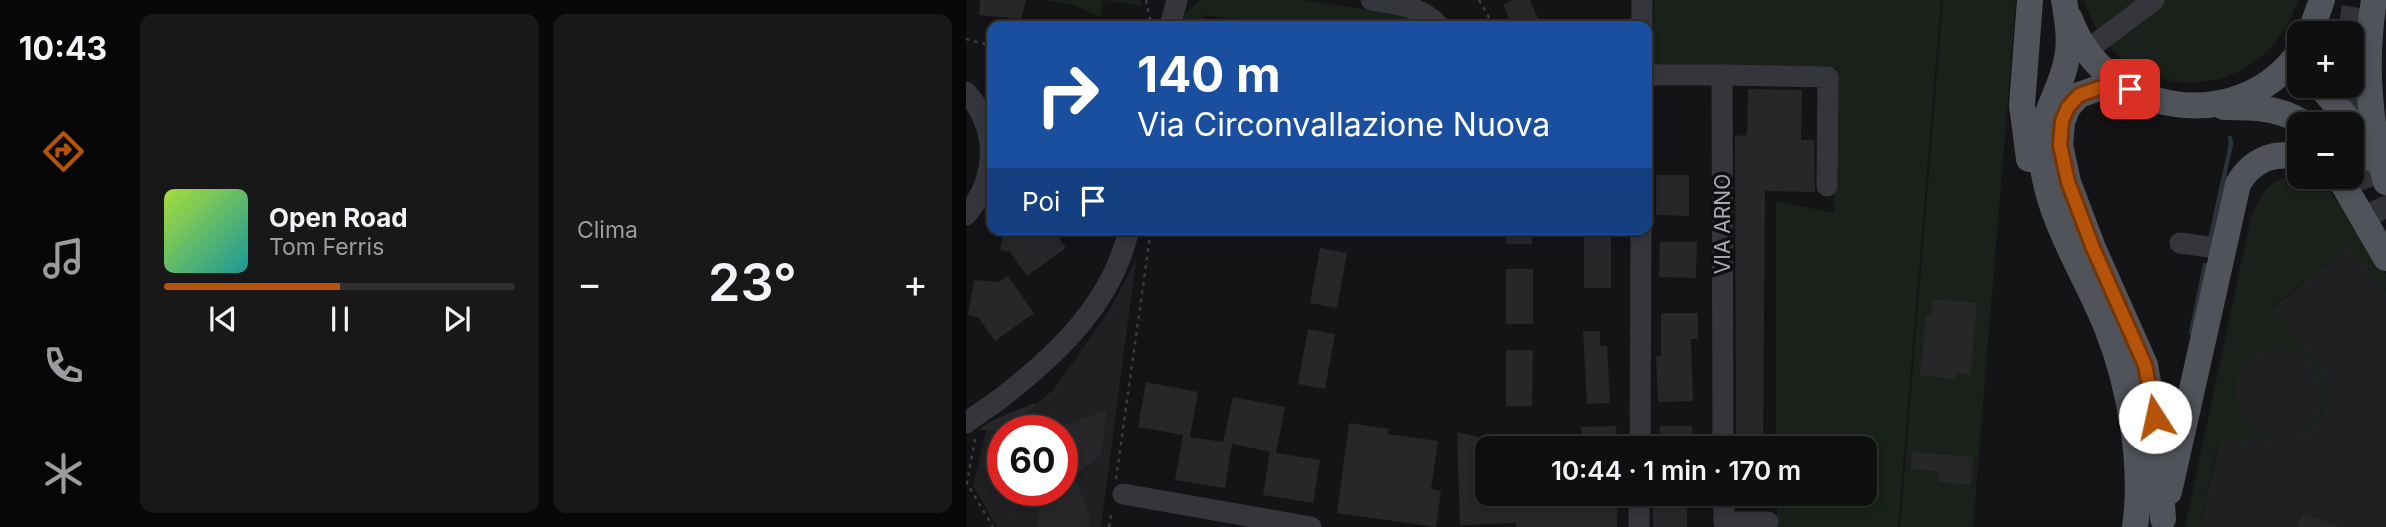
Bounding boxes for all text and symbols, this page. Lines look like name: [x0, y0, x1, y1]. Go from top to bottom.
map controls: [2287, 21, 2364, 189]
button: +: [2287, 21, 2364, 98]
text: 10:43: [19, 29, 107, 68]
text: 140 m: [1137, 45, 1281, 104]
icon: right: [1022, 49, 1113, 140]
pin: [2100, 59, 2160, 119]
icon: arrive: [2111, 70, 2149, 108]
text: Via Circonvallazione Nuova: [1137, 105, 1550, 144]
button: −: [2287, 112, 2364, 189]
icon: directions: [39, 127, 88, 176]
street label: VIA ARNO: [1710, 174, 1735, 274]
icon: arrive: [1074, 182, 1112, 220]
text: Poi: [1022, 186, 1060, 217]
text: Open Road: [269, 202, 408, 233]
text: Clima: [577, 216, 638, 244]
text: Tom Ferris: [269, 233, 384, 261]
icon: music: [39, 234, 88, 283]
text: 23°: [708, 251, 797, 314]
text: −: [577, 260, 602, 306]
text: +: [903, 260, 928, 306]
icon: previous: [204, 300, 242, 338]
icon: pause: [321, 300, 359, 338]
icon: next: [438, 300, 476, 338]
icon: phone: [39, 341, 88, 390]
position arrow: [2118, 380, 2192, 454]
speed limit sign: 60: [987, 415, 1078, 506]
icon: climate: [39, 449, 88, 498]
text: 10:44 · 1 min · 170 m: [1551, 455, 1801, 486]

